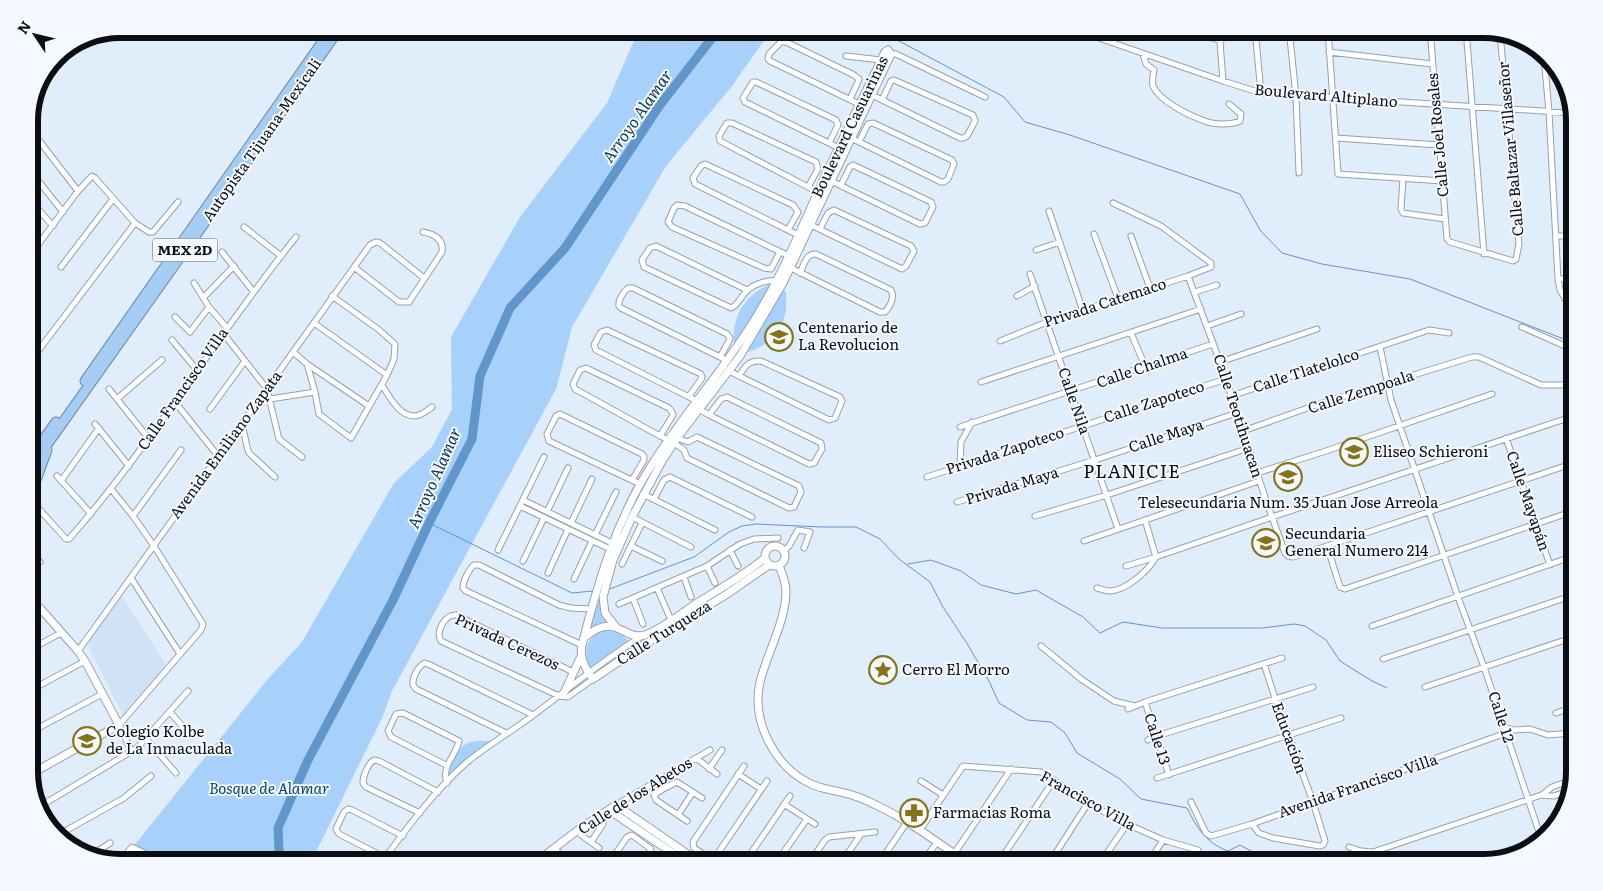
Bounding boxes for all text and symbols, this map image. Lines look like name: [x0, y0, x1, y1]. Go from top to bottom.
north arrow: [10, 10, 60, 60]
text: N: [12, 16, 35, 38]
street label: Boulevard Casuarinas: [804, 51, 893, 201]
street label: Autopista Tijuana-Mexicali: [195, 53, 326, 226]
street label: Calle Baltazar Villaseñor: [1490, 61, 1529, 237]
water label: Arroyo Alamar: [595, 64, 677, 167]
street label: Calle Joel Rosales: [1420, 72, 1453, 198]
street label: Boulevard Altiplano: [1253, 77, 1399, 112]
road number: MEX 2D: [152, 238, 218, 262]
street label: Privada Catemaco: [1040, 271, 1169, 332]
place label: Centenario de La Revolucion: [798, 315, 899, 355]
street label: Calle Francisco Villa: [131, 321, 233, 454]
school or university icon: Centenario de La Revolucion: [764, 322, 794, 352]
street label: Calle Chalma: [1093, 340, 1191, 393]
street label: Calle Tlatelolco: [1249, 341, 1362, 398]
street label: Calle Teotihuacan: [1209, 351, 1270, 480]
street label: Calle Zempoala: [1305, 362, 1417, 419]
street label: Avenida Emiliano Zapata: [163, 364, 287, 523]
street label: Calle Nila: [1053, 364, 1098, 438]
street label: Calle Zapoteco: [1100, 373, 1207, 428]
street label: Calle Maya: [1125, 411, 1207, 458]
street label: Privada Zapoteco: [942, 420, 1067, 480]
water label: Arroyo Alamar: [400, 423, 466, 532]
school or university icon: Eliseo Schieroni: [1339, 437, 1369, 467]
place label: Eliseo Schieroni: [1373, 439, 1488, 462]
street label: Calle Mayapán: [1502, 447, 1557, 554]
district label: PLANICIE: [1083, 457, 1181, 484]
street label: Privada Maya: [962, 459, 1062, 510]
school or university icon: Telesecundaria Num. 35 Juan Jose Arreola: [1273, 462, 1303, 492]
place label: Telesecundaria Num. 35 Juan Jose Arreola: [1138, 490, 1439, 513]
place label: Secundaria General Numero 214: [1285, 521, 1428, 561]
school or university icon: Secundaria General Numero 214: [1251, 528, 1281, 558]
street label: Calle Turqueza: [611, 593, 716, 670]
street label: Privada Cerezos: [452, 606, 564, 675]
place icon: Cerro El Morro: [868, 655, 898, 685]
place label: Cerro El Morro: [902, 657, 1010, 680]
street label: Calle 12: [1483, 688, 1522, 746]
street label: Educación: [1267, 699, 1314, 777]
street label: Calle 13: [1139, 710, 1178, 767]
place label: Colegio Kolbe de La Inmaculada: [106, 719, 233, 759]
school or university icon: Colegio Kolbe de La Inmaculada: [72, 726, 102, 756]
street label: Avenida Francisco Villa: [1275, 746, 1441, 823]
street label: Calle de los Abetos: [573, 750, 696, 839]
street label: Francisco Villa: [1037, 764, 1142, 836]
park label: Bosque de Alamar: [209, 776, 329, 799]
pharmacy icon: Farmacias Roma: [899, 798, 929, 828]
place label: Farmacias Roma: [933, 800, 1052, 823]

